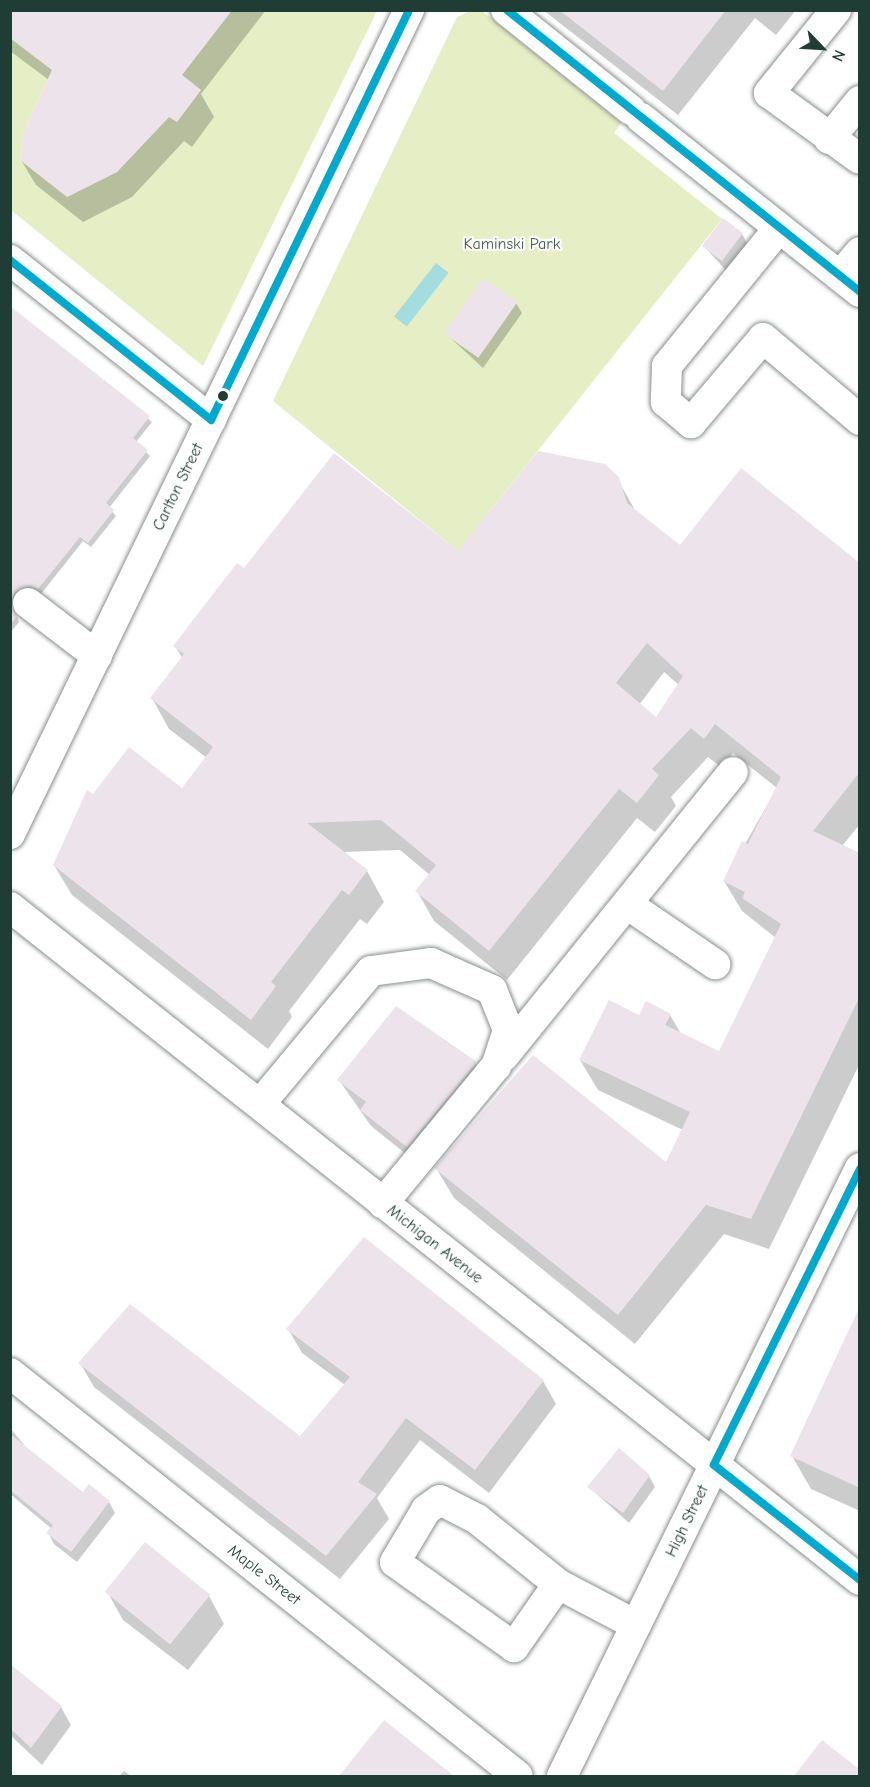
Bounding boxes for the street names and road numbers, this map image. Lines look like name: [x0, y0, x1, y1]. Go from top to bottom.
street label: Carlton Street: [149, 440, 207, 534]
street label: Michigan Avenue: [383, 1201, 487, 1287]
street label: High Street: [661, 1482, 713, 1560]
street label: Maple Street: [224, 1541, 304, 1609]

